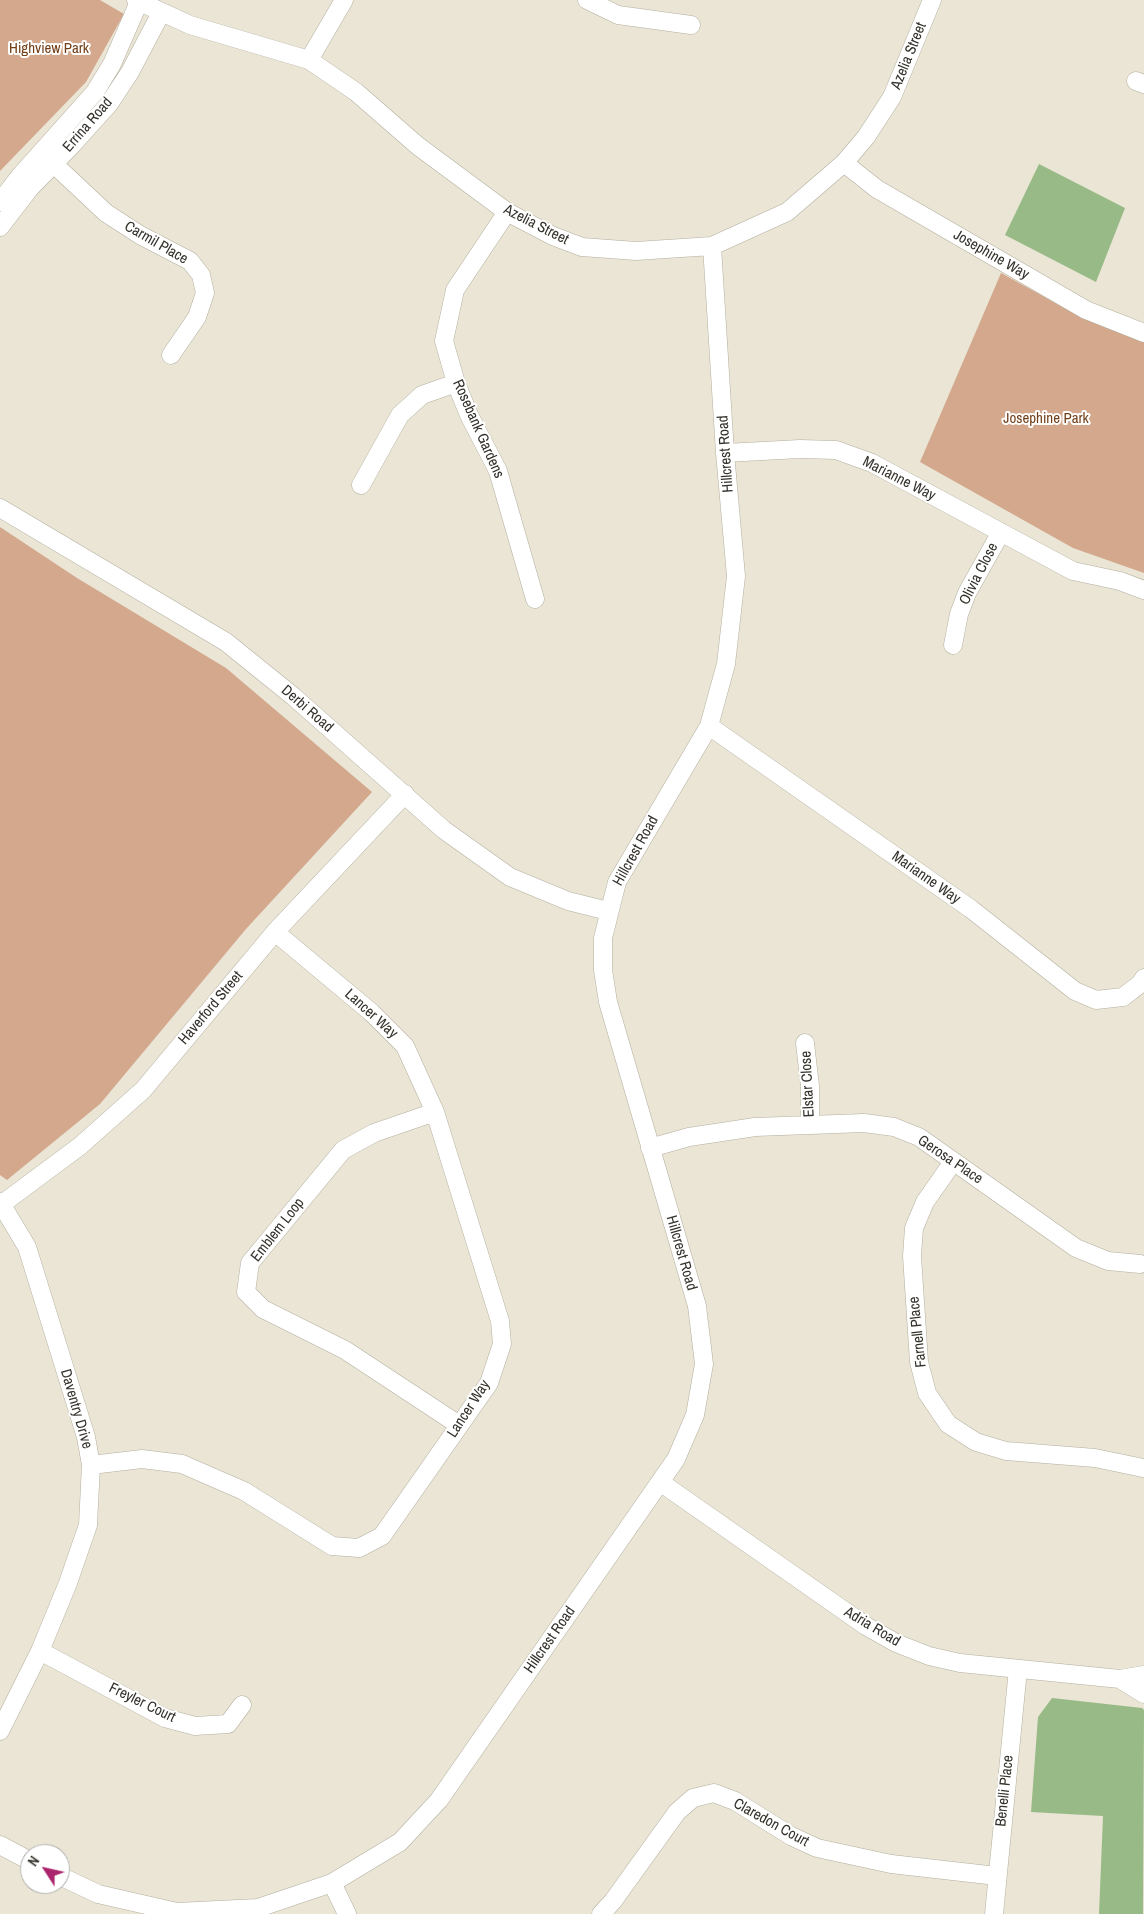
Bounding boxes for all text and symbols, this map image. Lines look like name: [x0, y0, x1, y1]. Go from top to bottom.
street label: Azelia Street: [887, 20, 931, 92]
park label: Highview Park: [9, 40, 89, 58]
street label: Errina Road: [59, 94, 117, 156]
street label: Azelia Street: [501, 201, 571, 249]
street label: Carmil Place: [121, 218, 191, 268]
street label: Josephine Way: [950, 226, 1032, 284]
street label: Rosebank Gardens: [448, 377, 508, 481]
park label: Josephine Park: [1003, 410, 1089, 428]
street label: Hillcrest Road: [714, 415, 738, 493]
street label: Marianne Way: [859, 453, 939, 505]
street label: Olivia Close: [956, 540, 1002, 608]
street label: Derbi Road: [277, 682, 337, 736]
street label: Hillcrest Road: [609, 813, 663, 889]
street label: Marianne Way: [888, 848, 964, 908]
street label: Haverford Street: [175, 968, 247, 1048]
street label: Lancer Way: [341, 986, 401, 1042]
street label: Elstar Close: [797, 1050, 819, 1118]
street label: Gerosa Place: [914, 1132, 986, 1188]
street label: Emblem Loop: [248, 1195, 308, 1265]
street label: Hillcrest Road: [662, 1213, 700, 1293]
street label: Farnell Place: [905, 1296, 931, 1368]
street label: Daventry Drive: [56, 1367, 96, 1451]
street label: Lancer Way: [444, 1377, 494, 1441]
street label: Hillcrest Road: [520, 1603, 580, 1677]
street label: Adria Road: [841, 1603, 903, 1651]
street label: Freyler Court: [106, 1679, 178, 1727]
street label: Benelli Place: [992, 1754, 1018, 1828]
street label: Claredon Court: [730, 1795, 812, 1851]
north arrow: [20, 1844, 70, 1894]
text: N: [24, 1852, 43, 1870]

